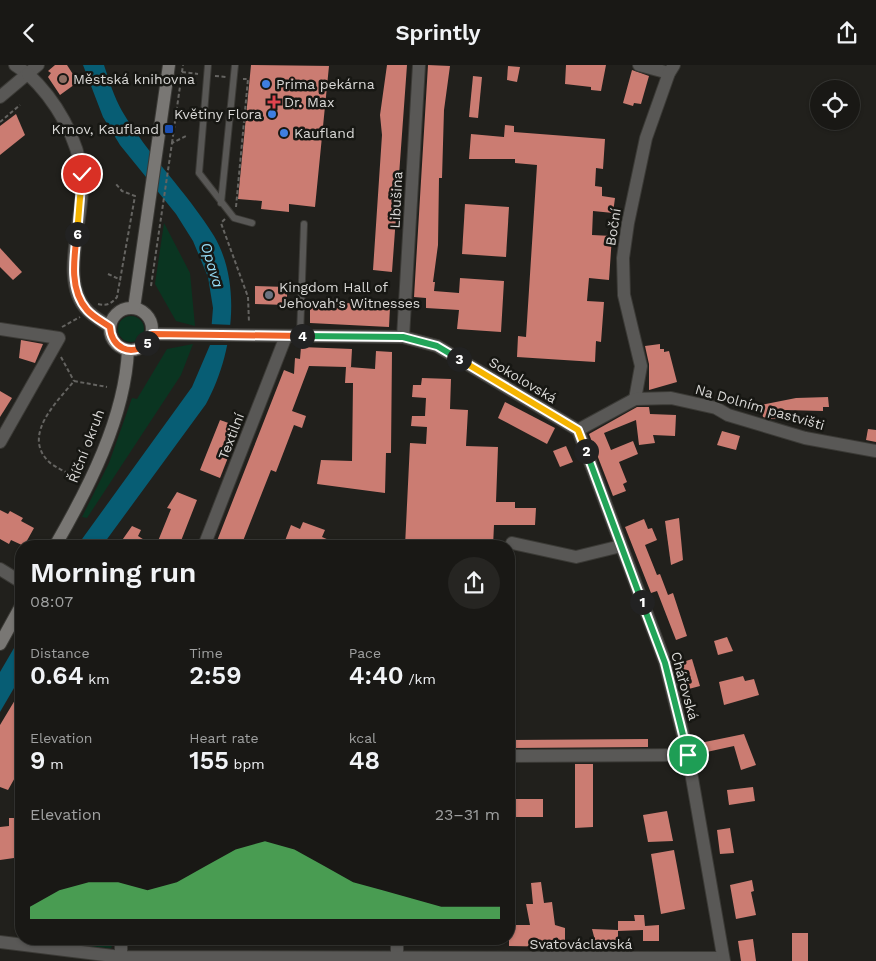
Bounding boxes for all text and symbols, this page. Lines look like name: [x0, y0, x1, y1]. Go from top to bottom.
icon: back: [15, 19, 43, 47]
icon: share: [833, 19, 861, 47]
text: Sprintly: [396, 20, 480, 45]
place label: Městská knihovna: [73, 71, 195, 87]
marker: Městská knihovna: [57, 73, 69, 85]
place label: Prima pekárna: [276, 76, 375, 92]
marker: Prima pekárna: [260, 78, 272, 90]
map controls: [810, 80, 860, 130]
button: locate: [810, 80, 860, 130]
place label: Dr. Max: [284, 94, 334, 110]
marker: Dr. Max: [268, 96, 280, 108]
place label: Květiny Flora: [174, 106, 262, 122]
marker: Květiny Flora: [266, 108, 278, 120]
place label: Krnov, Kaufland: [52, 121, 159, 137]
marker: Krnov, Kaufland: [163, 123, 175, 135]
place label: Kaufland: [294, 125, 355, 141]
marker: Kaufland: [278, 127, 290, 139]
pin: [61, 153, 103, 195]
icon: check: [68, 160, 96, 188]
street label: Libušina: [387, 171, 405, 229]
street label: Boční: [602, 207, 624, 247]
pin: 6: [64, 221, 90, 247]
text: 6: [73, 226, 82, 242]
water label: Opava: [197, 240, 227, 290]
place label: Kingdom Hall of Jehovah's Witnesses: [279, 279, 420, 311]
marker: Kingdom Hall of Jehovah's Witnesses: [263, 289, 275, 301]
pin: 4: [290, 323, 314, 349]
text: 4: [298, 328, 307, 344]
pin: 5: [134, 331, 160, 355]
text: 5: [143, 335, 152, 351]
pin: 3: [446, 347, 472, 371]
text: 3: [455, 351, 464, 367]
street label: Sokolovská: [486, 353, 560, 407]
street label: Na Dolním pastvišti: [693, 381, 827, 433]
street label: Říční okruh: [65, 407, 107, 485]
street label: Textilní: [215, 410, 247, 461]
pin: 2: [574, 439, 598, 463]
text: 2: [582, 443, 591, 459]
text: Morning run: [30, 556, 196, 589]
button: share: [448, 557, 500, 609]
pin: 1: [630, 589, 654, 615]
text: 08:07: [30, 592, 73, 611]
text: 1: [639, 594, 646, 610]
text: Distance: [30, 645, 90, 661]
text: Time: [189, 645, 223, 661]
text: Pace: [349, 645, 381, 661]
street label: Chářovská: [668, 650, 702, 722]
text: 0.64: [30, 661, 83, 690]
text: 2:59: [189, 661, 242, 690]
text: 4:40: [349, 661, 404, 690]
text: km: [83, 671, 110, 687]
text: /km: [404, 671, 436, 687]
text: Elevation: [30, 730, 93, 746]
text: Heart rate: [189, 730, 259, 746]
text: kcal: [349, 730, 376, 746]
pin: [667, 734, 709, 776]
icon: arrive: [674, 741, 702, 769]
text: 9: [30, 746, 45, 775]
text: 155: [189, 746, 229, 775]
text: 48: [349, 746, 380, 775]
text: m: [45, 756, 64, 772]
text: bpm: [229, 756, 265, 772]
text: Elevation: [30, 805, 101, 824]
text: 23–31 m: [435, 805, 500, 824]
street label: Svatováclavská: [530, 936, 633, 952]

